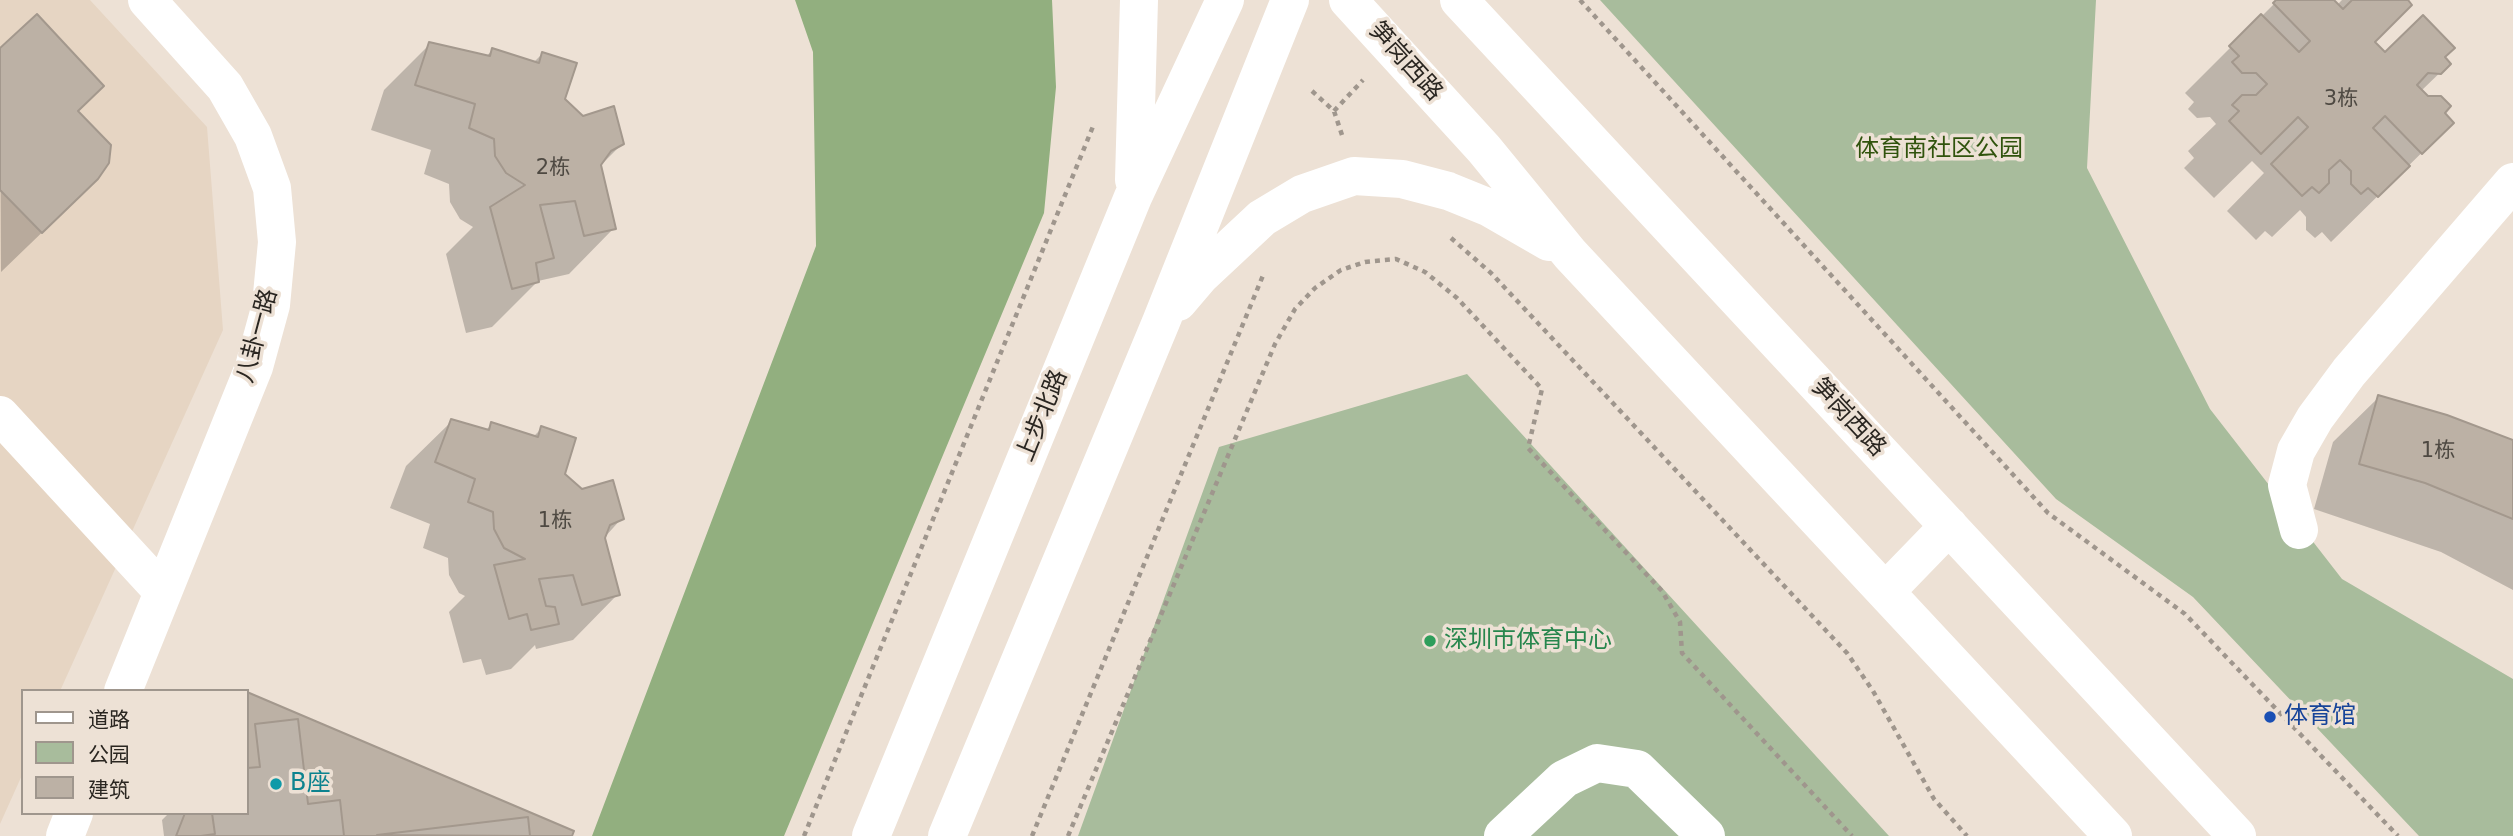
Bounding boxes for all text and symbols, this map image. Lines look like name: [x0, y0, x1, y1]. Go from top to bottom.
street label: 笋岗西路: [1362, 17, 1448, 107]
house number: 3栋: [2324, 87, 2358, 113]
park label: 体育南社区公园: [1855, 136, 2023, 164]
house number: 2栋: [536, 156, 570, 182]
street label: 八卦一路: [232, 286, 284, 386]
street label: 上步北路: [1012, 366, 1074, 466]
street label: 笋岗西路: [1805, 373, 1891, 463]
house number: 1栋: [2421, 439, 2455, 465]
house number: 1栋: [538, 509, 572, 535]
place label: 深圳市体育中心: [1444, 627, 1612, 655]
marker: 深圳市体育中心: [1422, 633, 1438, 649]
legend: [21, 689, 248, 815]
place label: 体育馆: [2284, 703, 2356, 731]
text: 道路: [88, 708, 130, 732]
marker: 体育馆: [2262, 709, 2278, 725]
text: 公园: [88, 743, 130, 767]
place label: B座: [290, 770, 330, 798]
marker: B座: [268, 776, 284, 792]
text: 建筑: [88, 778, 130, 802]

